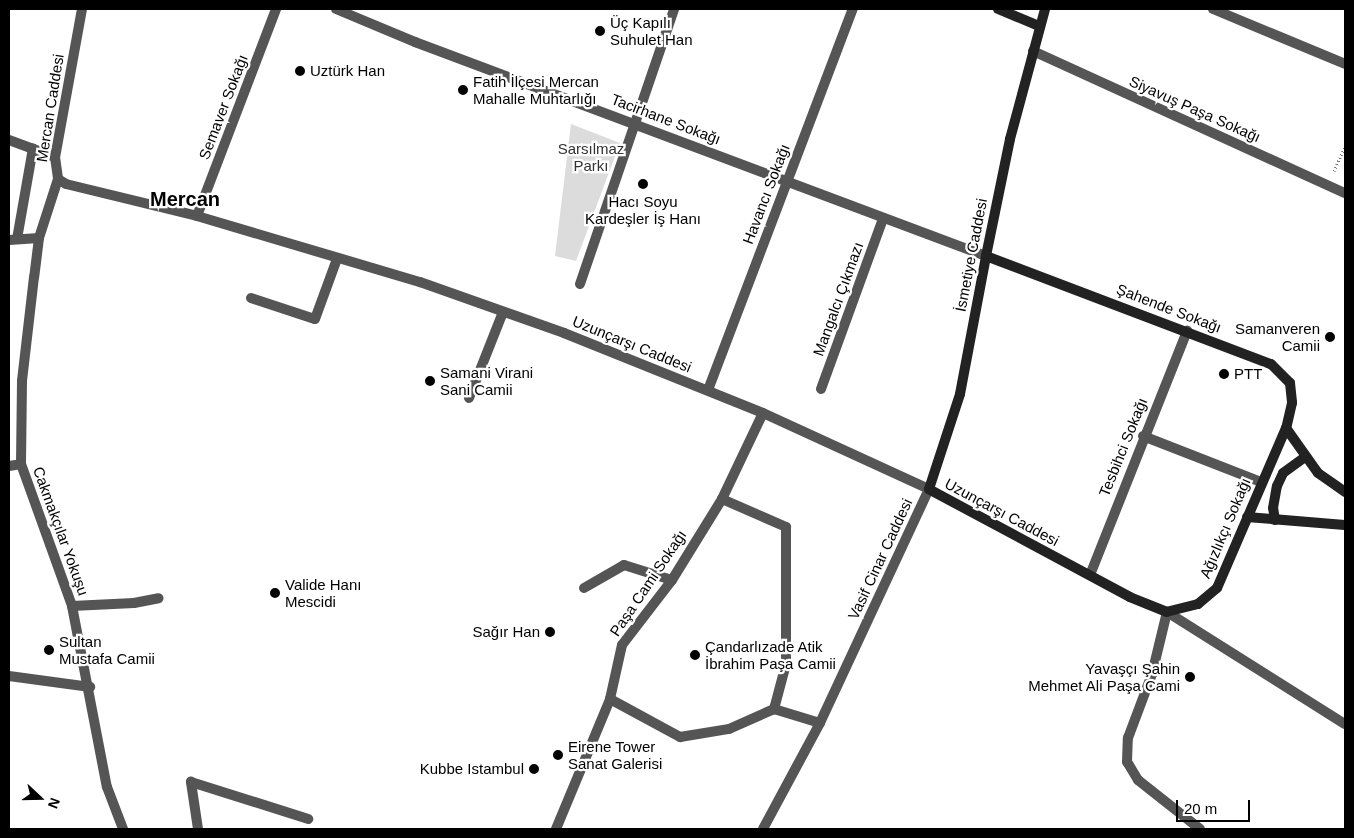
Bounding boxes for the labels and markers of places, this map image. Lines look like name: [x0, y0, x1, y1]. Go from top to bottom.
place label: Üç Kapılı Suhulet Han: [610, 13, 693, 48]
marker: Üç Kapılı Suhulet Han: [594, 25, 606, 37]
place label: Uztürk Han: [310, 62, 385, 80]
marker: Uztürk Han: [294, 65, 306, 77]
place label: Fatih İlçesi Mercan Mahalle Muhtarlığı: [473, 72, 599, 107]
marker: Fatih İlçesi Mercan Mahalle Muhtarlığı: [457, 84, 469, 96]
marker: Hacı Soyu Kardeşler İş Hanı: [637, 178, 649, 190]
place label: Hacı Soyu Kardeşler İş Hanı: [585, 192, 701, 227]
place label: Samanveren Camii: [1235, 319, 1320, 354]
marker: Samanveren Camii: [1324, 331, 1336, 343]
place label: Samani Virani Sani Camii: [440, 363, 533, 398]
place label: PTT: [1234, 365, 1262, 383]
marker: PTT: [1218, 368, 1230, 380]
marker: Samani Virani Sani Camii: [424, 375, 436, 387]
place label: Valide Hanı Mescidi: [285, 575, 361, 610]
marker: Valide Hanı Mescidi: [269, 587, 281, 599]
place label: Sağır Han: [472, 623, 540, 641]
marker: Sağır Han: [544, 626, 556, 638]
place label: Sultan Mustafa Camii: [59, 632, 155, 667]
place label: Çandarlızade Atik İbrahim Paşa Camii: [705, 637, 836, 672]
marker: Sultan Mustafa Camii: [43, 644, 55, 656]
marker: Çandarlızade Atik İbrahim Paşa Camii: [689, 649, 701, 661]
place label: Yavaşçı Şahin Mehmet Ali Paşa Cami: [1027, 659, 1180, 694]
marker: Yavaşçı Şahin Mehmet Ali Paşa Cami: [1184, 671, 1196, 683]
place label: Eirene Tower Sanat Galerisi: [568, 737, 662, 772]
marker: Eirene Tower Sanat Galerisi: [552, 749, 564, 761]
place label: Kubbe Istambul: [420, 760, 524, 778]
marker: Kubbe Istambul: [528, 763, 540, 775]

